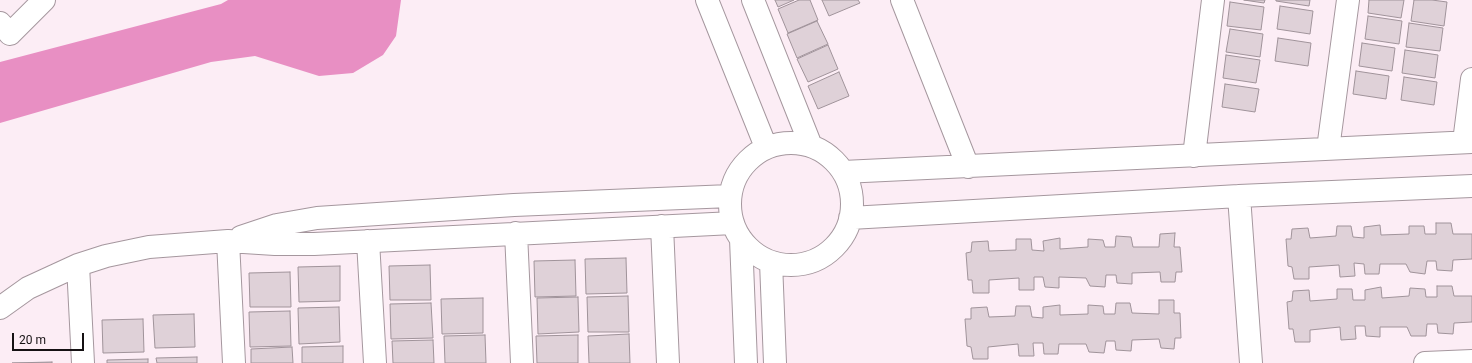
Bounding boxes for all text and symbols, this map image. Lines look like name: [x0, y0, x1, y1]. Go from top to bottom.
scale bar: [14, 325, 86, 351]
text: 20 m: [19, 333, 46, 347]

